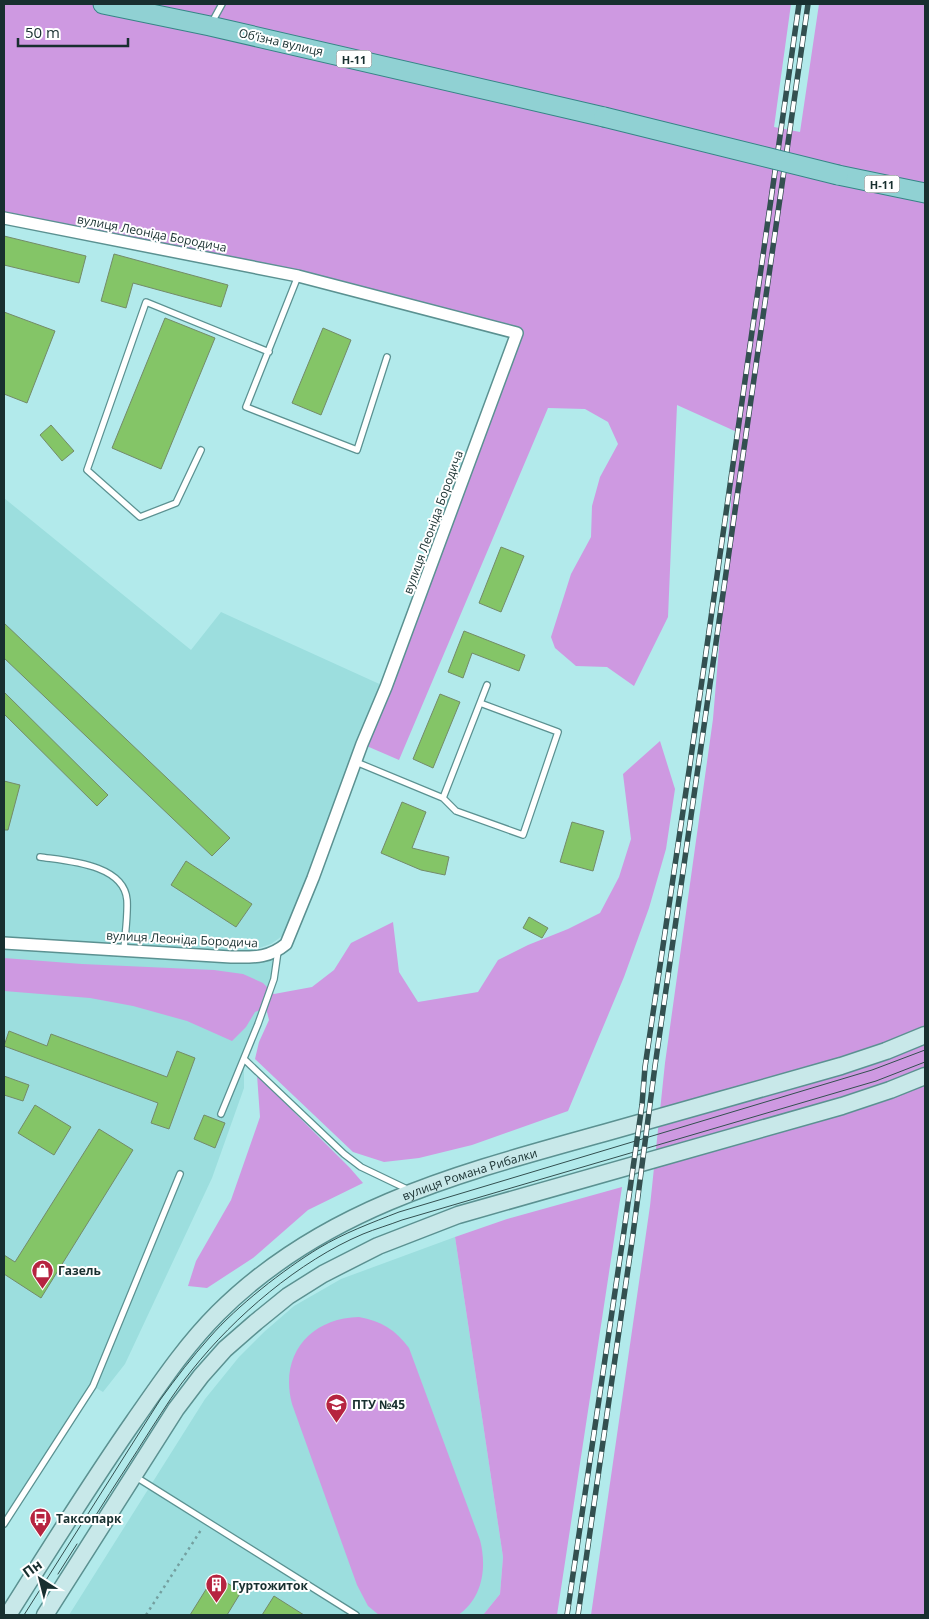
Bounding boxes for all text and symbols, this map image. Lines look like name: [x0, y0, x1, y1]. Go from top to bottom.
scale bar: [18, 15, 128, 47]
text: 50 m: [25, 22, 60, 42]
street label: Обʼїзна вулиця: [237, 24, 325, 60]
road number: Н-11: [336, 51, 372, 68]
road number: Н-11: [864, 175, 900, 192]
street label: вулиця Леоніда Бородича: [76, 210, 228, 256]
street label: вулиця Леоніда Бородича: [399, 448, 467, 596]
street label: вулиця Леоніда Бородича: [106, 927, 258, 951]
street label: вулиця Романа Рибалки: [399, 1144, 539, 1204]
shop icon: Газель: [30, 1258, 54, 1289]
place label: Газель: [58, 1262, 101, 1279]
school or university icon: ПТУ №45: [324, 1392, 348, 1423]
place label: ПТУ №45: [352, 1396, 405, 1413]
bus stop icon: Таксопарк: [28, 1506, 52, 1537]
place label: Таксопарк: [56, 1510, 122, 1527]
north arrow: [15, 1554, 65, 1604]
text: Пн: [19, 1555, 46, 1582]
building icon: Гуртожиток: [204, 1573, 228, 1604]
place label: Гуртожиток: [232, 1577, 308, 1594]

